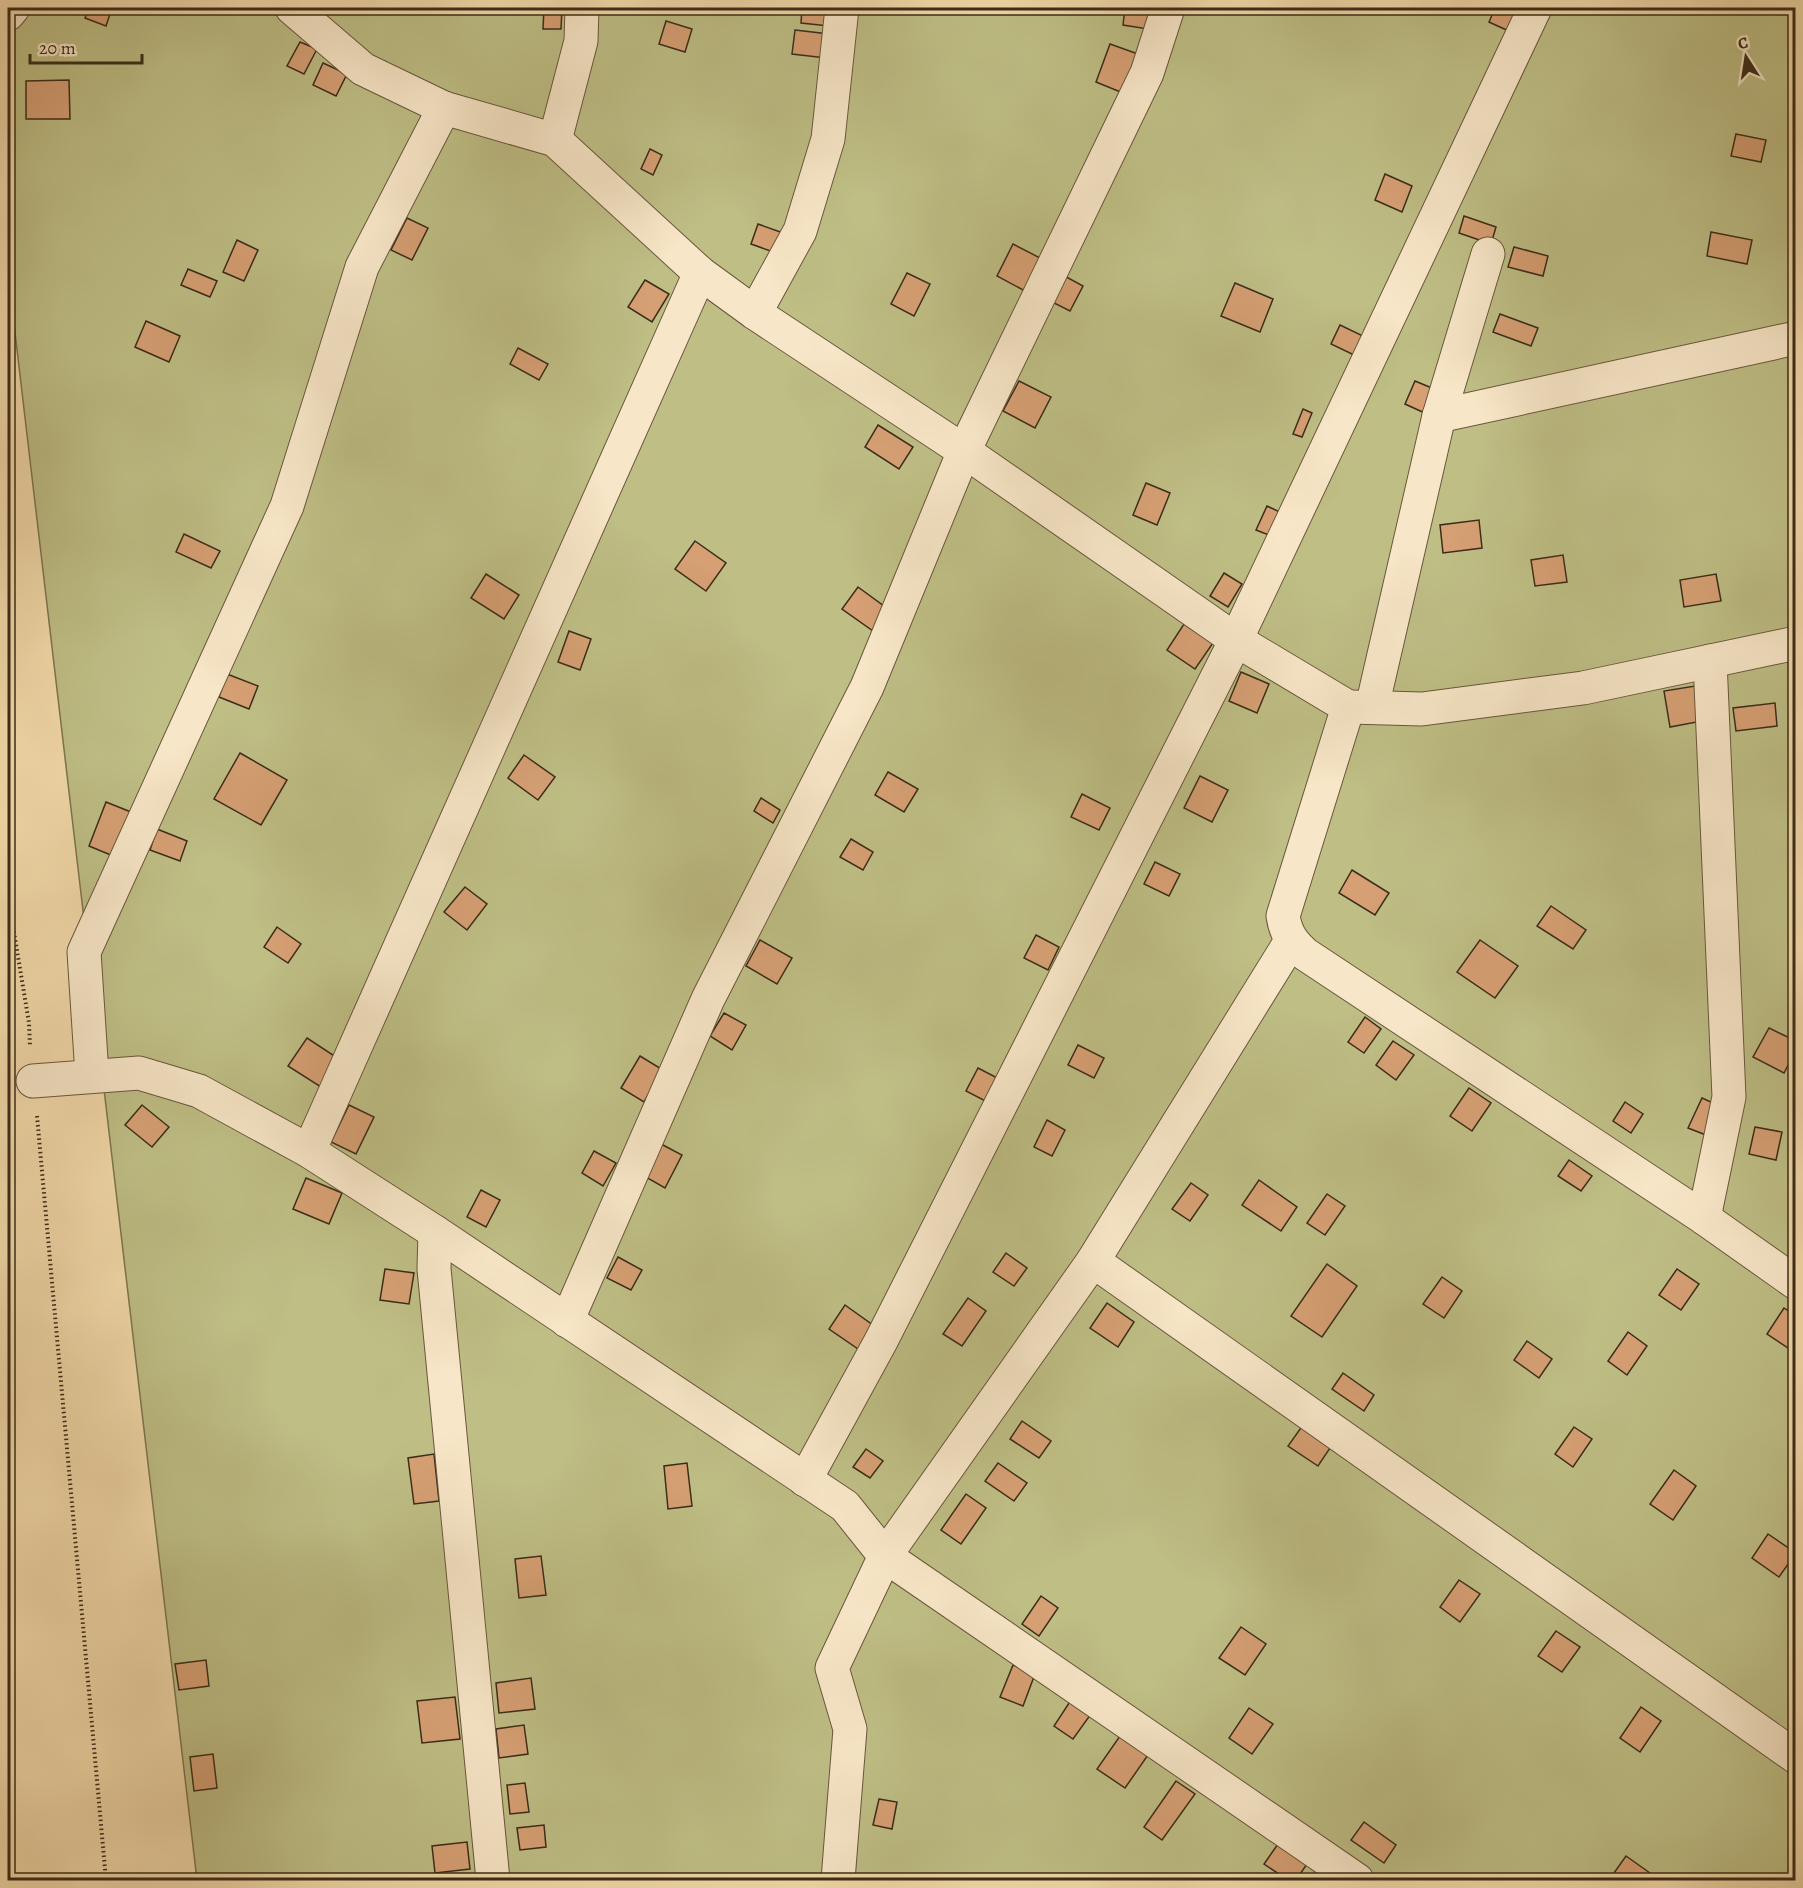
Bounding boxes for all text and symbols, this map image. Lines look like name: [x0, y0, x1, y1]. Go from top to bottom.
scale bar: [30, 27, 142, 65]
north arrow: [1716, 27, 1776, 87]
text: С: [1736, 31, 1750, 55]
text: 20 m: [39, 36, 76, 60]

